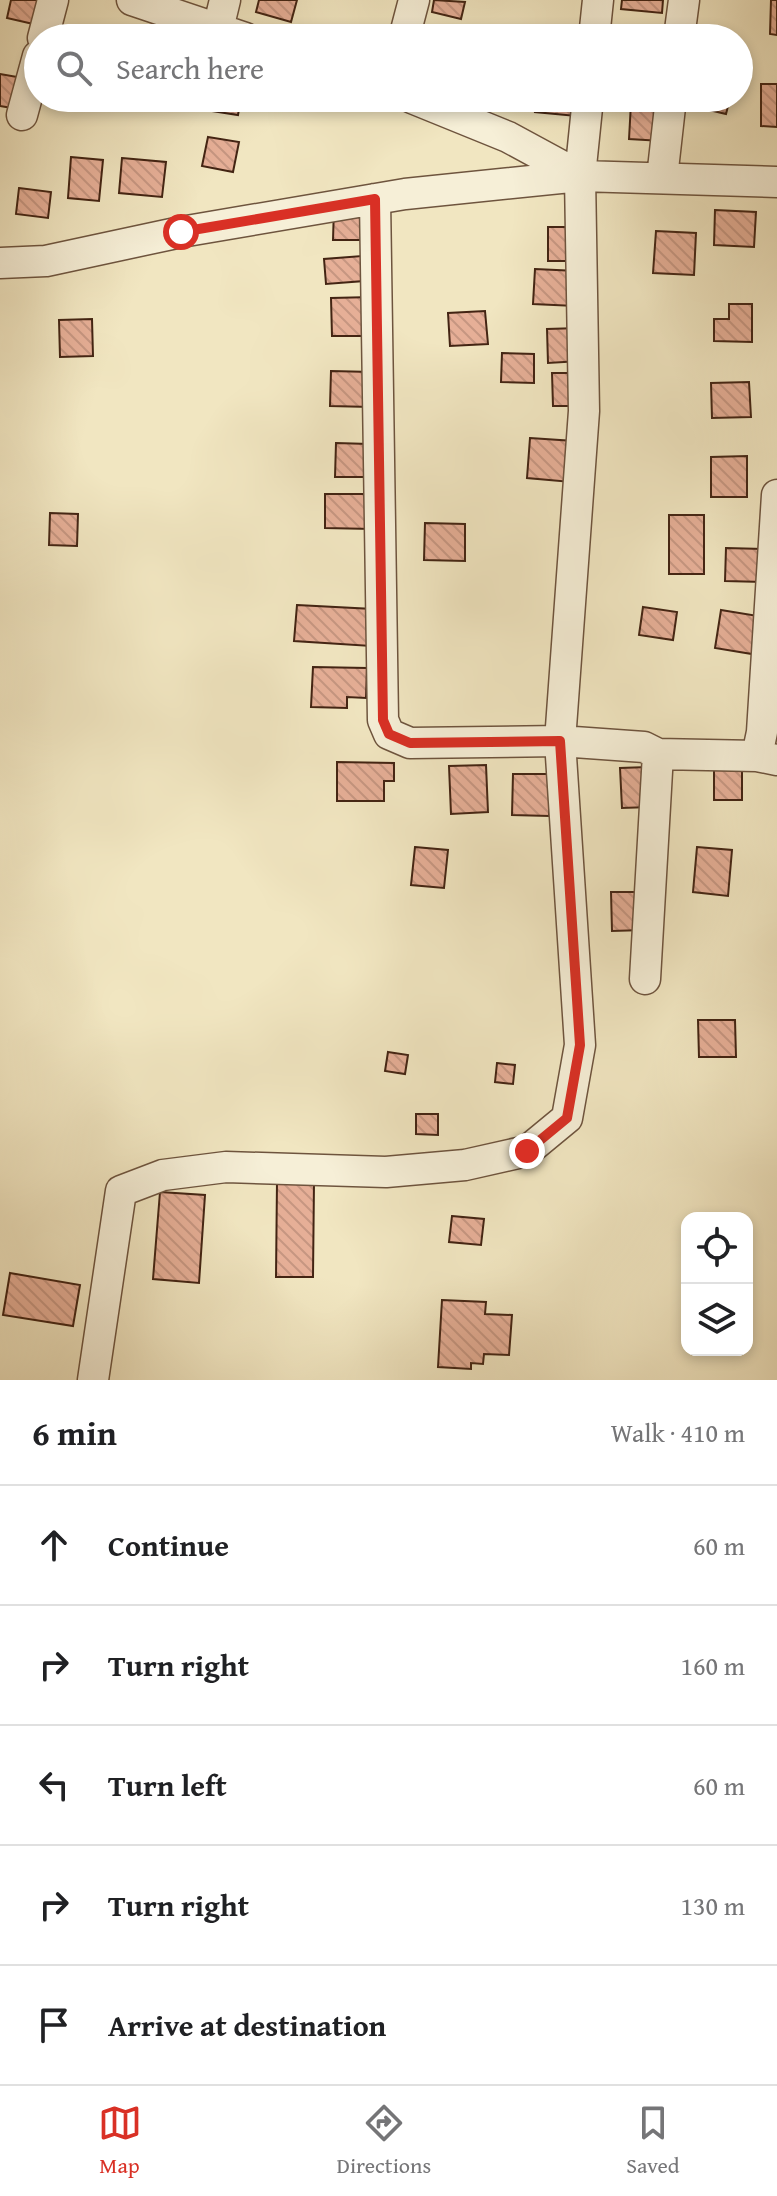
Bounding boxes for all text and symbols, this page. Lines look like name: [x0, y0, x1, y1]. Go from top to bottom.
search box: [24, 24, 753, 112]
icon: search: [52, 46, 96, 90]
text: Search here: [116, 46, 264, 90]
route start: [163, 214, 199, 250]
route end: [509, 1133, 545, 1169]
map controls: [681, 1212, 753, 1356]
button: locate: [681, 1212, 753, 1284]
button: layers: [681, 1284, 753, 1356]
text: 6 min: [32, 1408, 117, 1457]
text: Walk · 410 m: [611, 1413, 745, 1452]
icon: ahead: [32, 1523, 76, 1567]
text: Continue: [108, 1523, 229, 1567]
text: 60 m: [693, 1526, 745, 1565]
icon: right: [32, 1643, 76, 1687]
text: Turn right: [108, 1643, 249, 1687]
text: 160 m: [680, 1646, 745, 1685]
icon: left: [32, 1763, 76, 1807]
text: Turn left: [108, 1763, 227, 1807]
text: 60 m: [693, 1766, 745, 1805]
icon: right: [32, 1883, 76, 1927]
text: Turn right: [108, 1883, 249, 1927]
text: 130 m: [680, 1886, 745, 1925]
icon: arrive: [32, 2003, 76, 2047]
text: Arrive at destination: [108, 2003, 386, 2047]
tab: Map: [98, 2101, 142, 2181]
tab: Directions: [337, 2101, 431, 2181]
tab: Saved: [626, 2101, 679, 2181]

